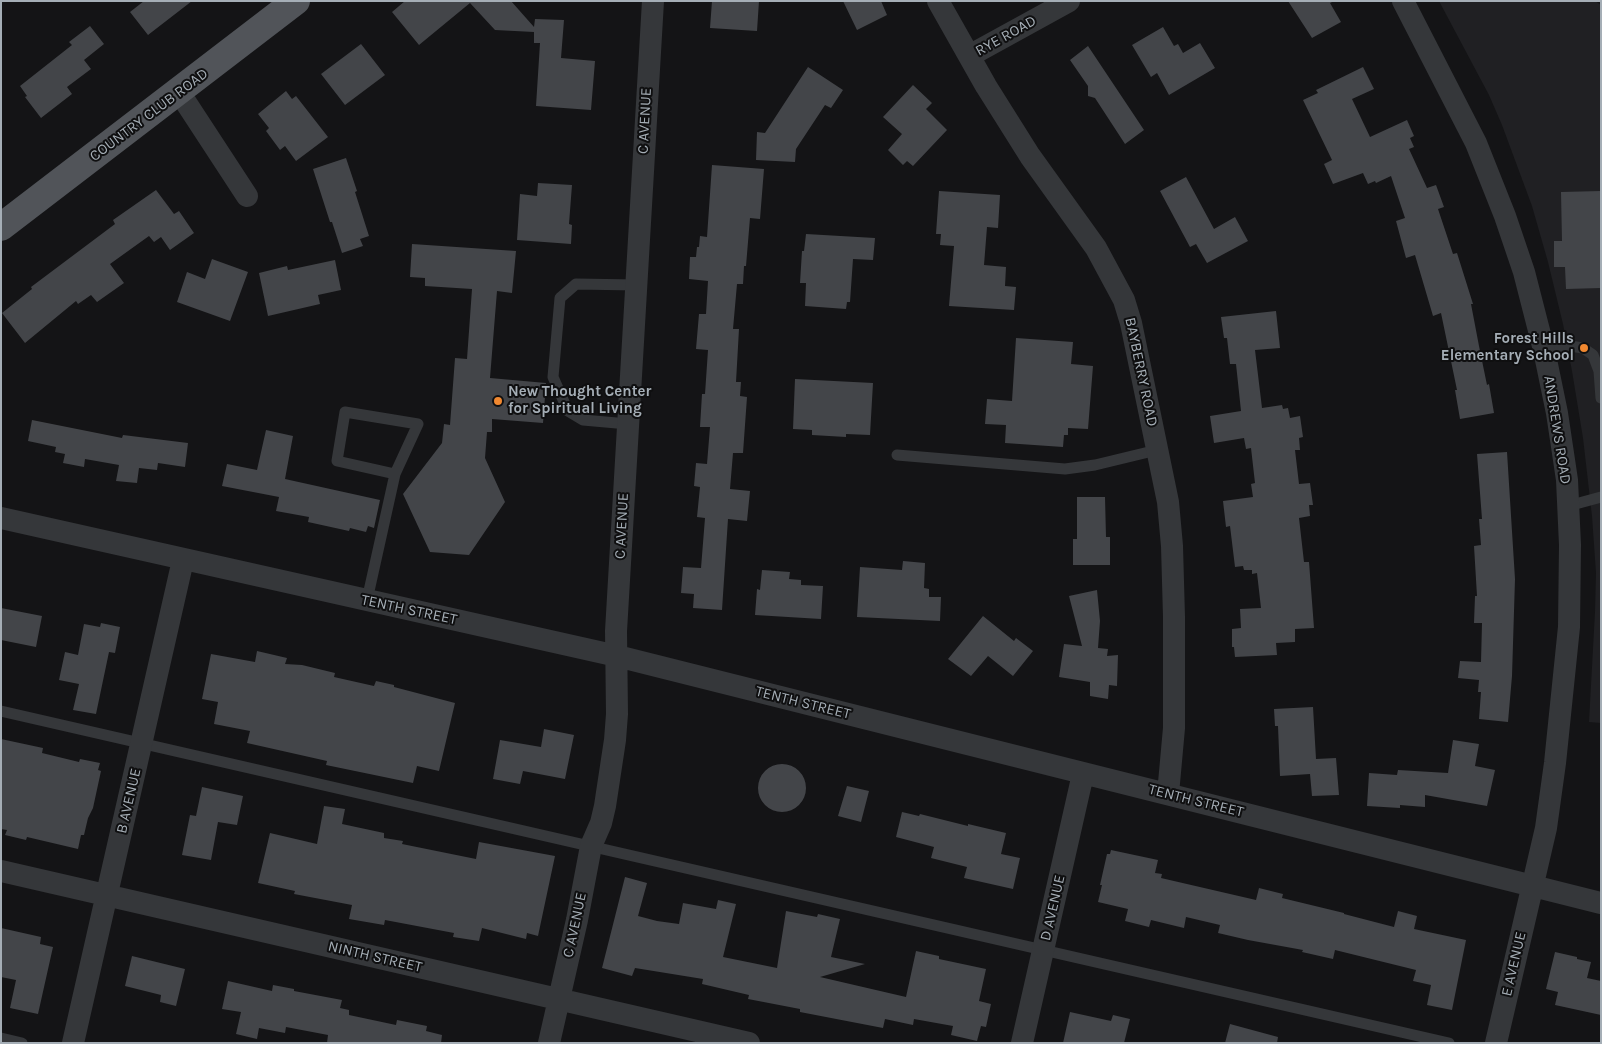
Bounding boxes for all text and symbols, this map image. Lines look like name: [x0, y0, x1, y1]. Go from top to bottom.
street label: RYE ROAD: [972, 12, 1040, 60]
street label: COUNTRY CLUB ROAD: [86, 65, 212, 165]
street label: C AVENUE: [634, 87, 656, 155]
street label: BAYBERRY ROAD: [1121, 316, 1161, 428]
place label: Forest Hills Elementary School: [1441, 330, 1574, 365]
marker: Forest Hills Elementary School: [1578, 342, 1590, 354]
street label: ANDREWS ROAD: [1540, 374, 1574, 486]
place label: New Thought Center for Spiritual Living: [508, 383, 651, 418]
marker: New Thought Center for Spiritual Living: [492, 395, 504, 407]
street label: C AVENUE: [611, 492, 633, 560]
street label: TENTH STREET: [359, 591, 459, 629]
street label: TENTH STREET: [754, 682, 852, 724]
street label: B AVENUE: [113, 767, 145, 835]
street label: TENTH STREET: [1147, 780, 1245, 822]
street label: D AVENUE: [1037, 873, 1069, 943]
street label: C AVENUE: [559, 891, 591, 959]
street label: E AVENUE: [1498, 930, 1530, 998]
street label: NINTH STREET: [326, 937, 424, 977]

